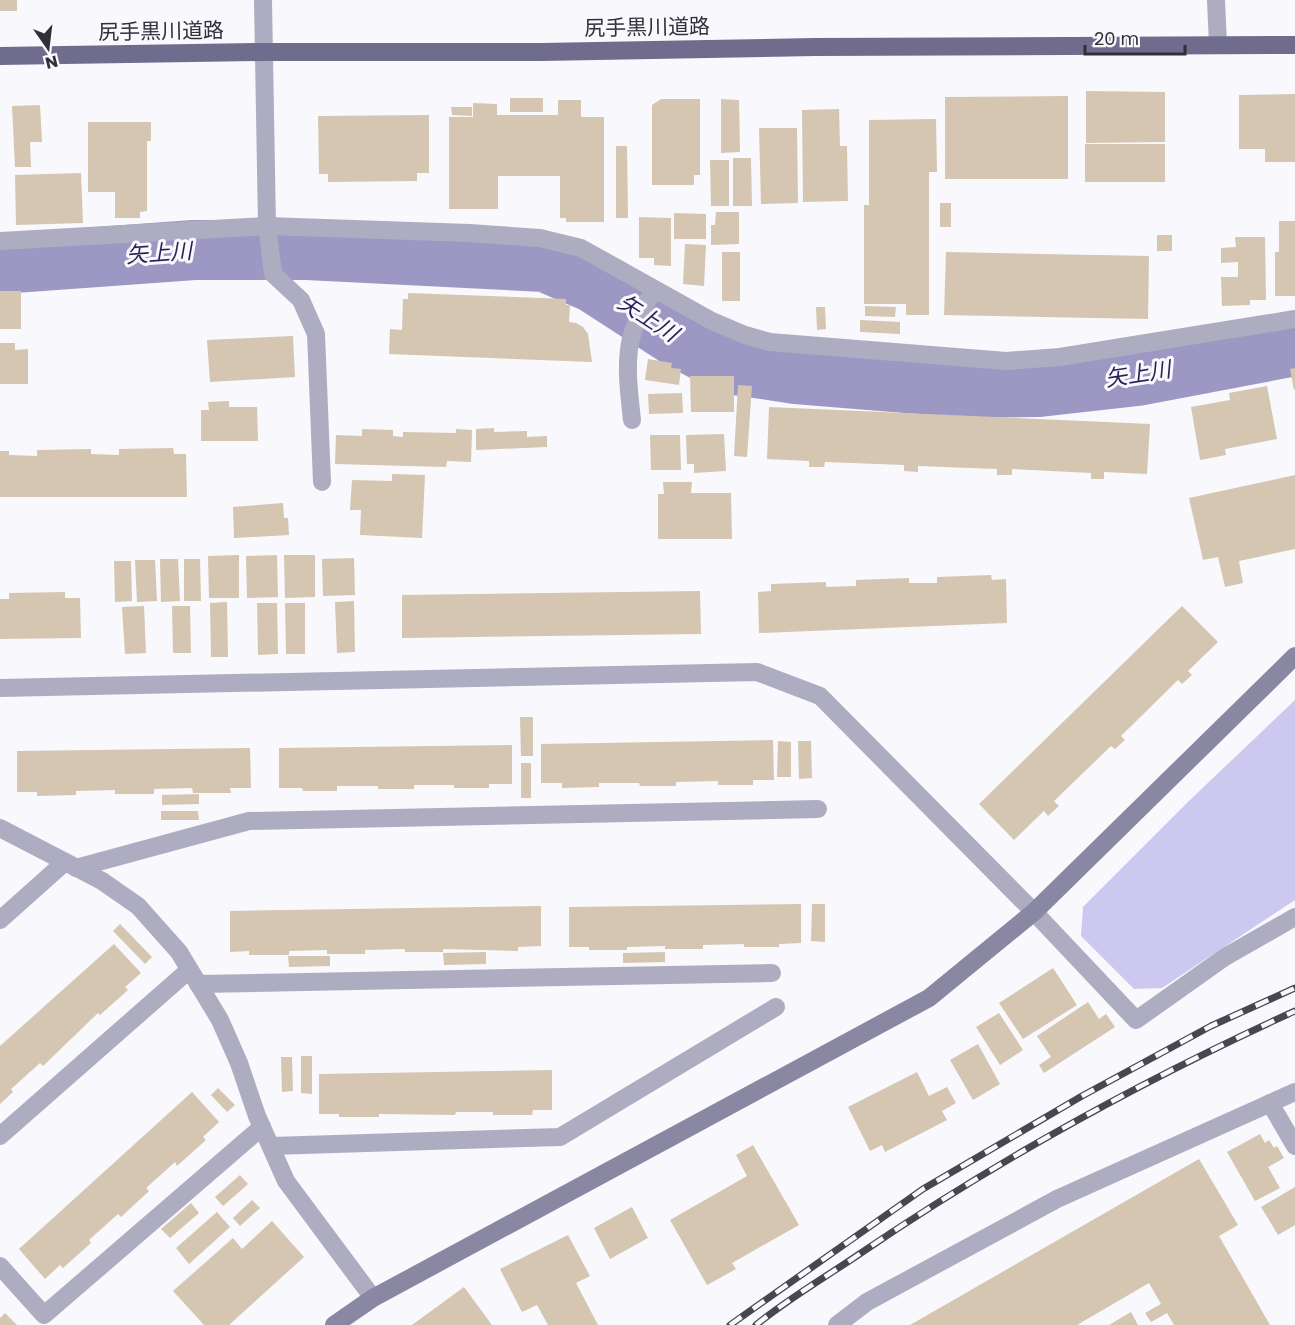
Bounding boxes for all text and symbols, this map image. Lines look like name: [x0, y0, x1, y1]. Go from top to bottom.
street label: 尻手黒川道路: [584, 11, 710, 43]
street label: 尻手黒川道路: [98, 15, 224, 47]
north arrow: [18, 18, 78, 78]
scale bar: [1085, 18, 1186, 56]
text: 20 m: [1094, 26, 1139, 51]
text: N: [43, 49, 60, 75]
water label: 矢上川: [125, 235, 195, 271]
water label: 矢上川: [612, 287, 686, 350]
water label: 矢上川: [1103, 353, 1175, 394]

